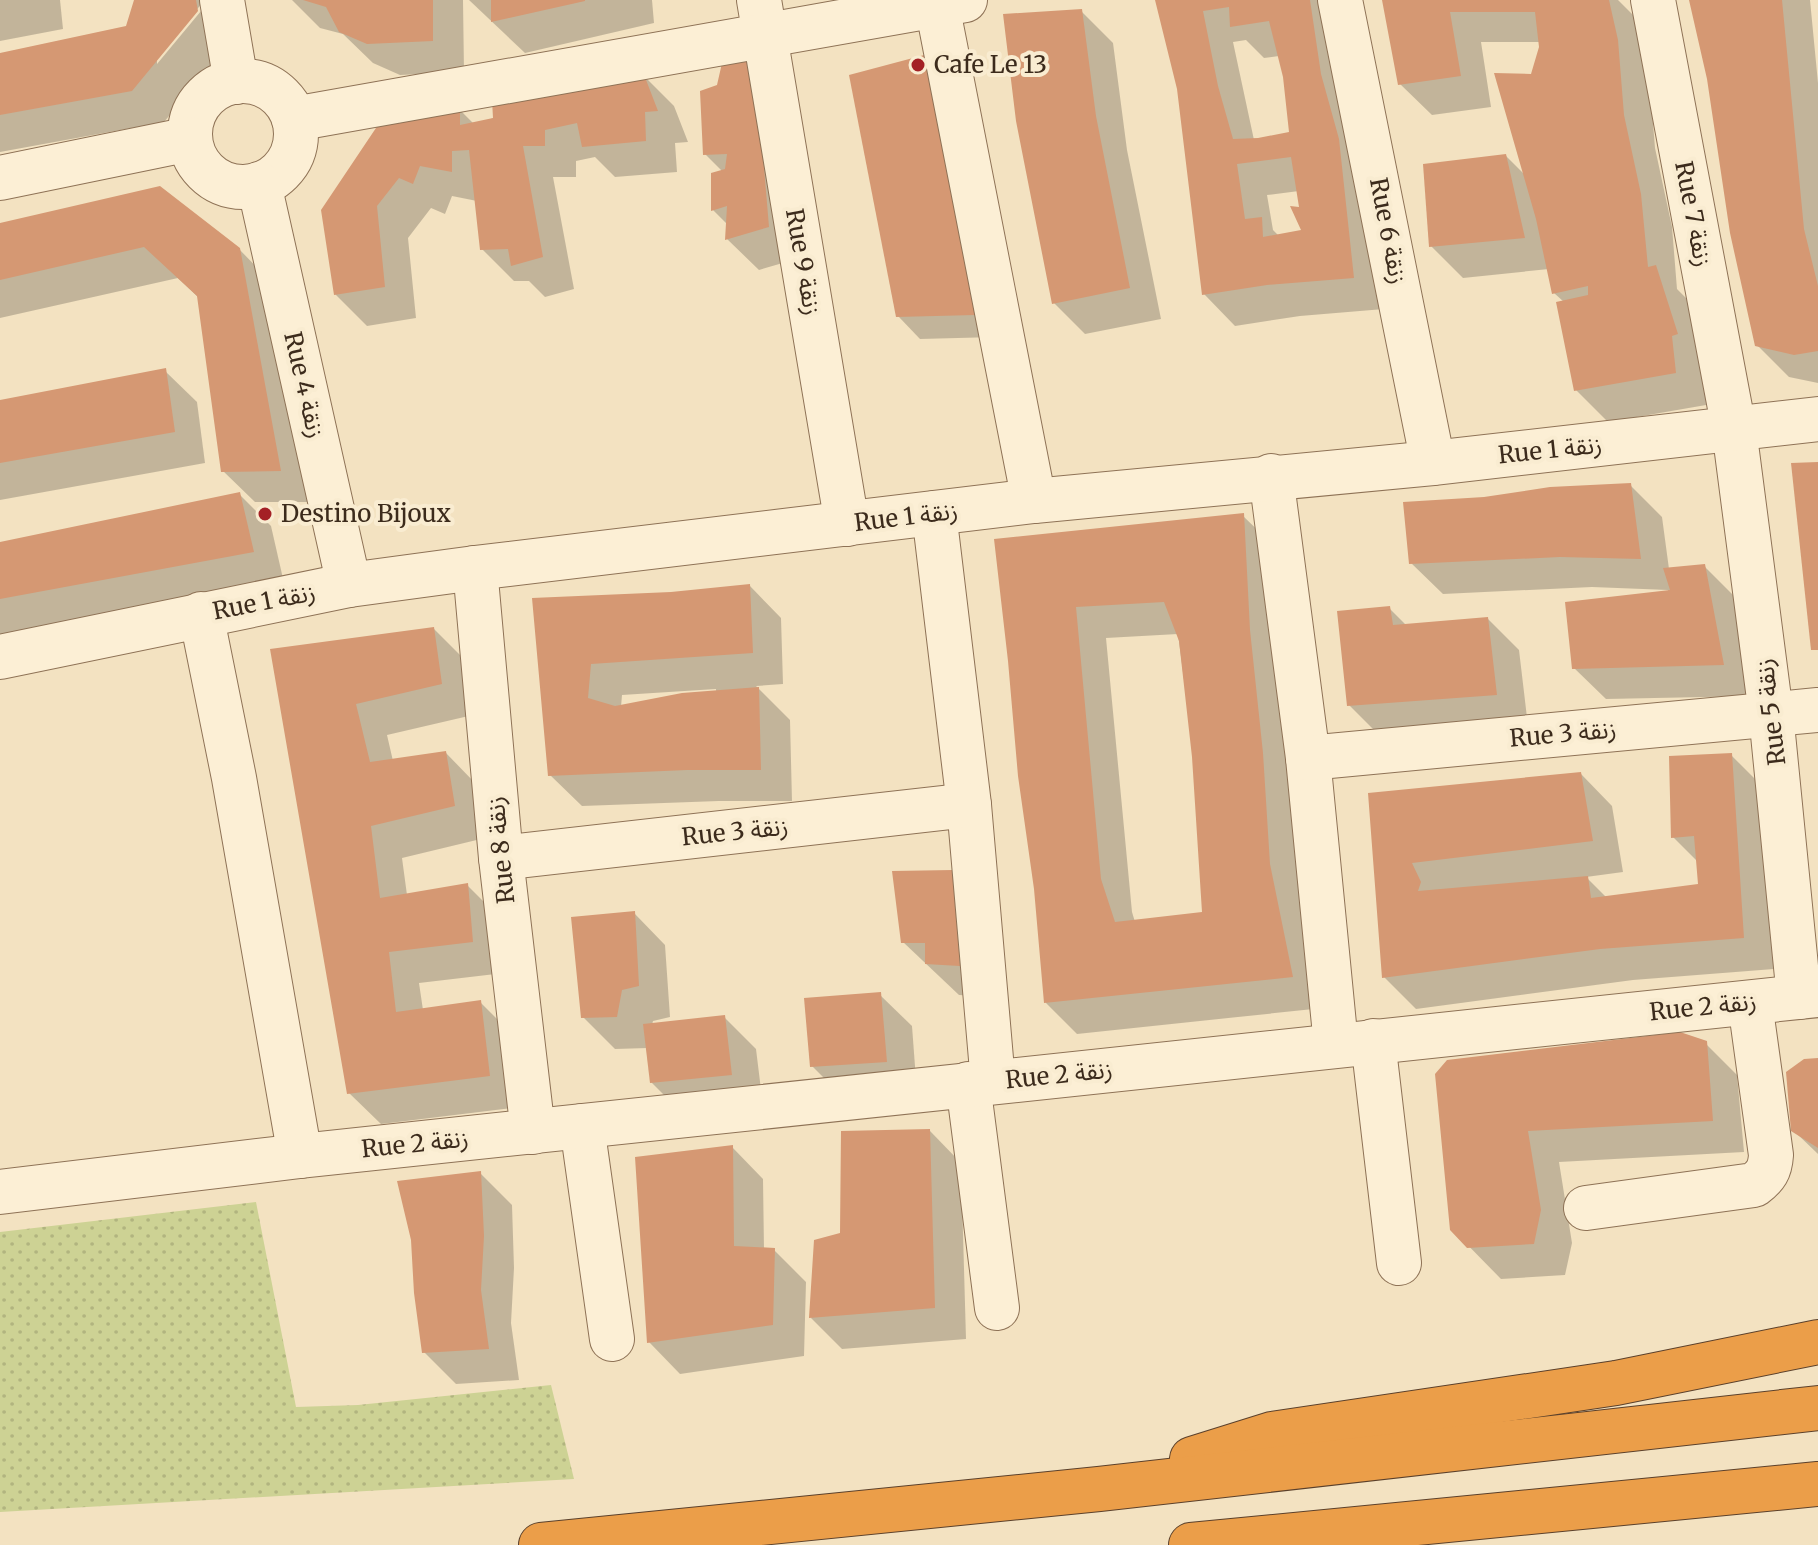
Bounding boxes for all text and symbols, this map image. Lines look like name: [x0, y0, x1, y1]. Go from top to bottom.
place label: Cafe Le 13: [934, 49, 1047, 80]
marker: Cafe Le 13: [909, 56, 927, 74]
street label: Rue 7 زنقة: [1668, 158, 1719, 269]
street label: Rue 6 زنقة: [1363, 175, 1414, 287]
street label: Rue 9 زنقة: [779, 206, 828, 318]
street label: Rue 4 زنقة: [277, 329, 332, 441]
street label: Rue 1 زنقة: [1497, 429, 1603, 470]
street label: Rue 1 زنقة: [852, 495, 960, 538]
place label: Destino Bijoux: [281, 498, 452, 529]
marker: Destino Bijoux: [256, 505, 274, 523]
street label: Rue 1 زنقة: [210, 576, 318, 627]
street label: Rue 5 زنقة: [1749, 657, 1792, 767]
street label: Rue 3 زنقة: [1508, 713, 1618, 754]
street label: Rue 8 زنقة: [479, 795, 522, 905]
street label: Rue 3 زنقة: [680, 810, 790, 853]
street label: Rue 2 زنقة: [1648, 985, 1758, 1028]
street label: Rue 2 زنقة: [1004, 1053, 1114, 1096]
street label: Rue 2 زنقة: [360, 1122, 470, 1165]

